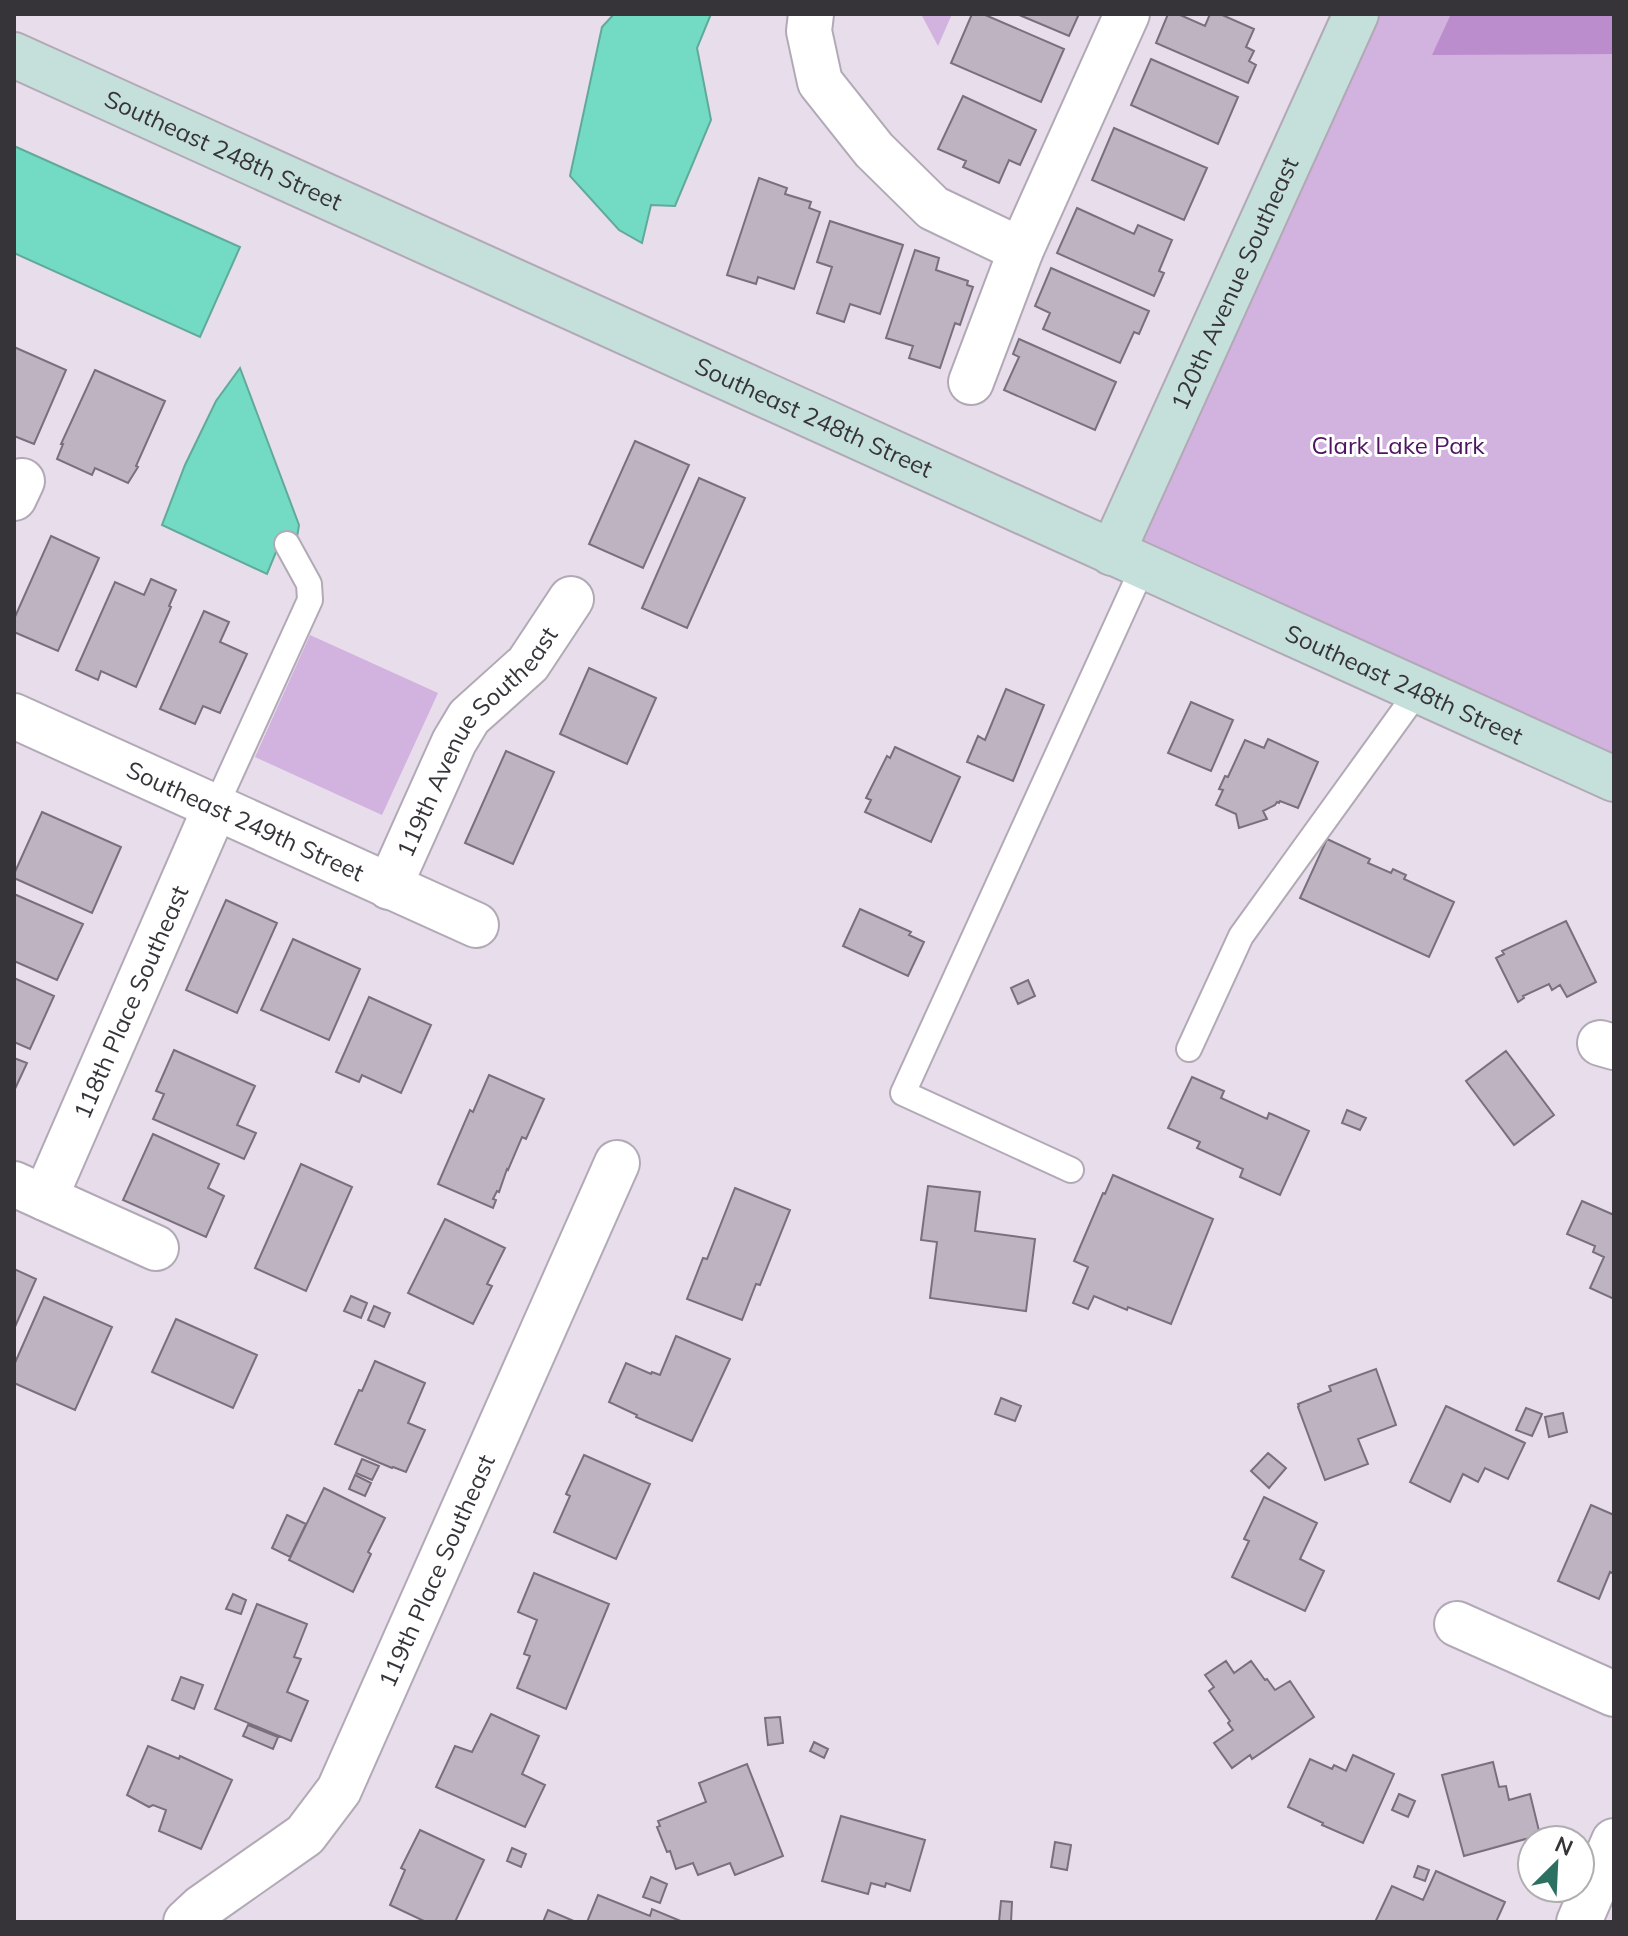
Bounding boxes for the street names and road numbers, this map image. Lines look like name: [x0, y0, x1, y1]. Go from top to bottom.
street label: Southeast 248th Street: [100, 83, 347, 217]
street label: 120th Avenue Southeast: [1164, 152, 1304, 415]
street label: Southeast 248th Street: [691, 350, 937, 484]
street label: Southeast 248th Street: [1281, 617, 1528, 751]
street label: 119th Avenue Southeast: [390, 621, 564, 861]
street label: Southeast 249th Street: [122, 754, 369, 887]
street label: 118th Place Southeast: [67, 881, 194, 1123]
street label: 119th Place Southeast: [372, 1450, 501, 1692]

